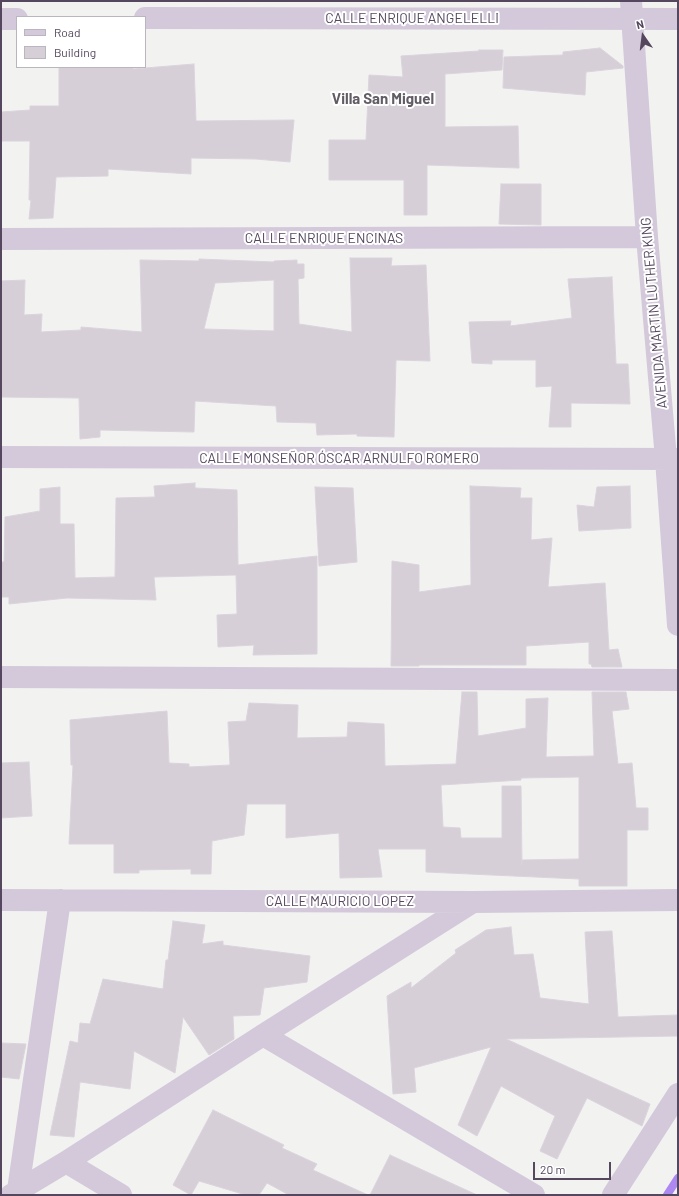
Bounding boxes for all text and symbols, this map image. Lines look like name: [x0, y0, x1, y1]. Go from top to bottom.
street label: CALLE ENRIQUE ANGELELLI: [325, 10, 499, 26]
legend: [16, 16, 146, 68]
north arrow: [623, 16, 663, 56]
text: N: [635, 17, 645, 31]
text: Road: [54, 25, 81, 39]
text: Building: [54, 45, 96, 59]
district label: Villa San Miguel: [332, 90, 434, 108]
street label: AVENIDA MARTIN LUTHER KING: [637, 217, 671, 409]
street label: CALLE ENRIQUE ENCINAS: [245, 230, 403, 246]
street label: CALLE MONSEÑOR ÓSCAR ARNULFO ROMERO: [199, 450, 479, 466]
street label: CALLE MAURICIO LOPEZ: [266, 893, 414, 909]
scale bar: [535, 1154, 613, 1180]
text: 20 m: [540, 1162, 566, 1176]

